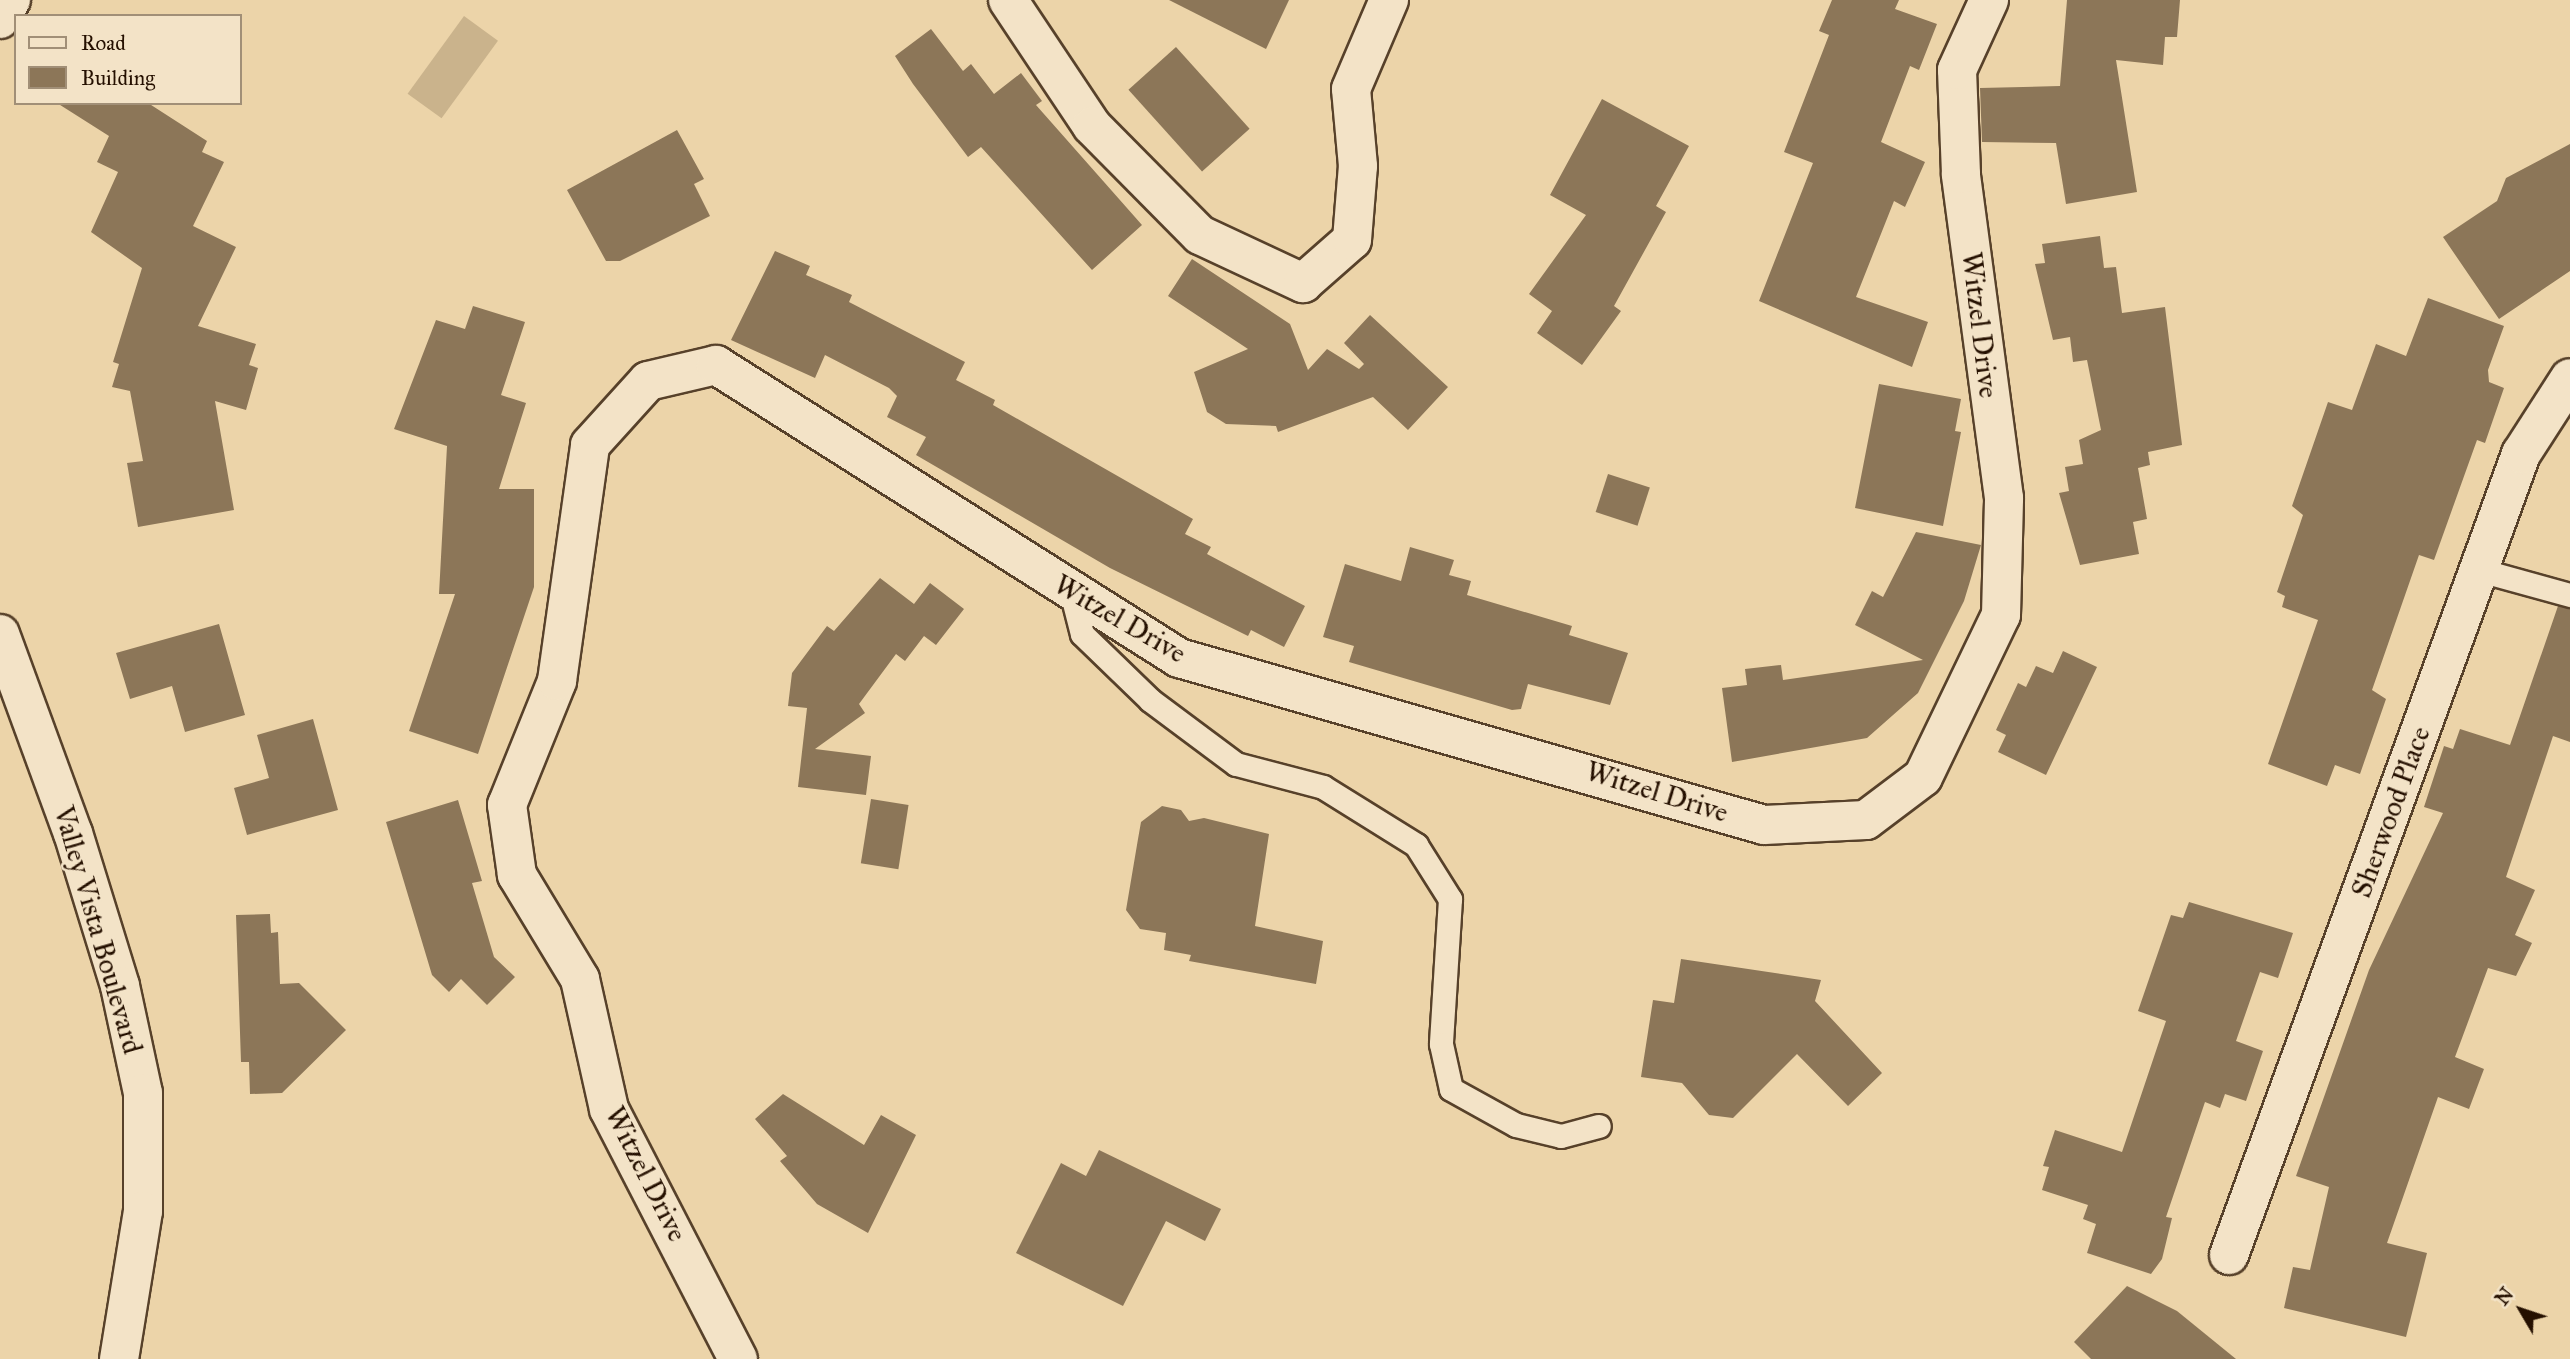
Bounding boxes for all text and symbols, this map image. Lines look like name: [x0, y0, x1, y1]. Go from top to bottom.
legend: [14, 14, 242, 105]
text: Road: [81, 30, 126, 56]
text: Building: [81, 65, 155, 91]
street label: Witzel Drive: [1954, 250, 2006, 400]
street label: Witzel Drive: [1048, 568, 1192, 670]
street label: Sherwood Place: [2344, 722, 2438, 902]
street label: Witzel Drive: [1582, 754, 1732, 830]
street label: Valley Vista Boulevard: [47, 802, 149, 1058]
street label: Witzel Drive: [598, 1101, 694, 1247]
north arrow: [2486, 1275, 2556, 1345]
text: N: [2490, 1283, 2518, 1310]

